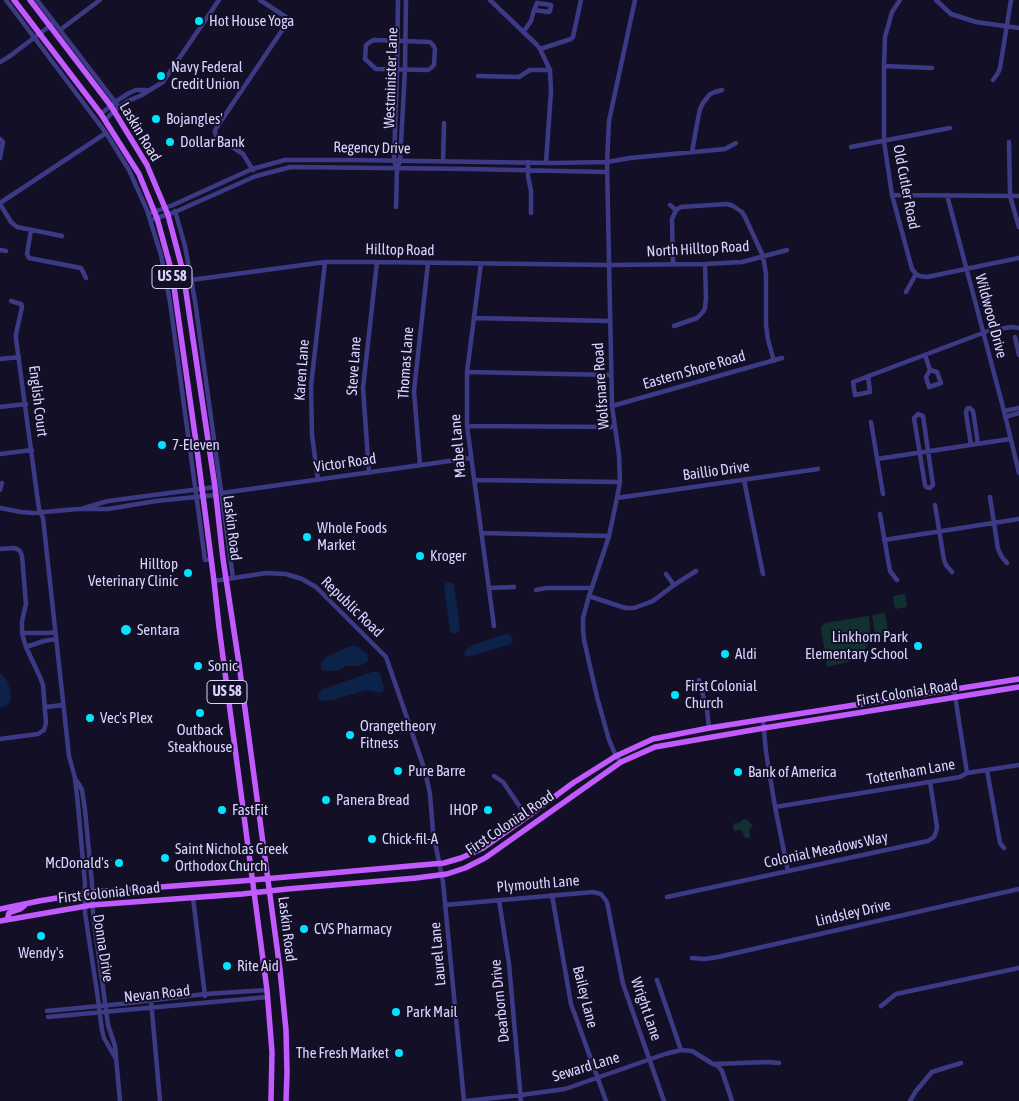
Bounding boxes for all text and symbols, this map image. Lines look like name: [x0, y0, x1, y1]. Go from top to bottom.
place label: Hot House Yoga: [209, 12, 294, 30]
marker: Hot House Yoga: [193, 15, 205, 27]
street label: Westminister Lane: [380, 27, 402, 129]
place label: Navy Federal Credit Union: [171, 58, 243, 93]
marker: Navy Federal Credit Union: [155, 70, 167, 82]
street label: Laskin Road: [115, 99, 165, 165]
place label: Bojangles': [166, 110, 223, 128]
marker: Bojangles': [150, 113, 162, 125]
place label: Dollar Bank: [180, 133, 245, 151]
marker: Dollar Bank: [164, 136, 176, 148]
street label: Regency Drive: [333, 138, 411, 158]
street label: Old Cutler Road: [889, 143, 923, 231]
street label: North Hilltop Road: [646, 237, 750, 261]
street label: Hilltop Road: [365, 240, 435, 260]
road number: US 58: [152, 266, 192, 288]
street label: Wildwood Drive: [971, 272, 1011, 360]
street label: Thomas Lane: [394, 326, 418, 400]
street label: Steve Lane: [343, 336, 365, 396]
street label: Karen Lane: [291, 339, 313, 401]
street label: Wolfsnare Road: [589, 342, 613, 430]
street label: Eastern Shore Road: [641, 347, 747, 393]
street label: English Court: [25, 364, 51, 438]
street label: Mabel Lane: [446, 413, 470, 479]
place label: 7-Eleven: [172, 436, 220, 454]
marker: 7-Eleven: [156, 439, 168, 451]
street label: Victor Road: [313, 450, 377, 476]
street label: Baillio Drive: [681, 457, 751, 485]
street label: Laskin Road: [219, 494, 245, 562]
place label: Whole Foods Market: [317, 519, 387, 554]
marker: Whole Foods Market: [301, 531, 313, 543]
place label: Kroger: [430, 547, 466, 565]
marker: Kroger: [414, 550, 426, 562]
place label: Hilltop Veterinary Clinic: [88, 555, 178, 590]
marker: Hilltop Veterinary Clinic: [182, 567, 194, 579]
street label: Republic Road: [317, 573, 387, 641]
place label: Sentara: [137, 621, 180, 639]
marker: Sentara: [119, 623, 133, 637]
place label: Linkhorn Park Elementary School: [805, 628, 908, 663]
marker: Linkhorn Park Elementary School: [912, 640, 924, 652]
place label: Aldi: [735, 645, 757, 663]
marker: Aldi: [719, 648, 731, 660]
place label: Sonic: [208, 657, 238, 675]
marker: Sonic: [192, 660, 204, 672]
street label: First Colonial Road: [855, 676, 959, 710]
place label: First Colonial Church: [685, 677, 757, 712]
road number: US 58: [207, 680, 247, 704]
marker: First Colonial Church: [669, 689, 681, 701]
marker: Outback Steakhouse: [194, 707, 206, 719]
place label: Vec's Plex: [100, 709, 153, 727]
marker: Vec's Plex: [84, 712, 96, 724]
place label: Orangetheory Fitness: [360, 717, 436, 752]
place label: Outback Steakhouse: [168, 721, 232, 756]
marker: Orangetheory Fitness: [344, 729, 356, 741]
street label: Tottenham Lane: [865, 755, 957, 789]
place label: Pure Barre: [408, 762, 466, 780]
place label: Bank of America: [748, 763, 837, 781]
marker: Pure Barre: [392, 765, 404, 777]
marker: Bank of America: [732, 766, 744, 778]
street label: First Colonial Road: [462, 787, 558, 859]
place label: Panera Bread: [336, 791, 410, 809]
marker: Panera Bread: [320, 794, 332, 806]
place label: FastFit: [232, 801, 268, 819]
place label: IHOP: [449, 801, 478, 819]
marker: FastFit: [216, 804, 228, 816]
marker: IHOP: [482, 804, 494, 816]
street label: Colonial Meadows Way: [762, 828, 890, 872]
place label: Chick-fil-A: [382, 830, 438, 848]
marker: Chick-fil-A: [366, 833, 378, 845]
place label: Saint Nicholas Greek Orthodox Church: [175, 840, 288, 875]
marker: Saint Nicholas Greek Orthodox Church: [159, 852, 171, 864]
place label: McDonald's: [45, 854, 109, 872]
marker: McDonald's: [113, 857, 125, 869]
street label: Plymouth Lane: [496, 871, 580, 897]
street label: First Colonial Road: [57, 879, 161, 907]
street label: Laskin Road: [274, 895, 300, 963]
street label: Lindsley Drive: [814, 896, 892, 930]
street label: Donna Drive: [89, 913, 117, 983]
place label: CVS Pharmacy: [314, 920, 392, 938]
street label: Laurel Lane: [426, 921, 450, 987]
marker: CVS Pharmacy: [298, 923, 310, 935]
marker: Wendy's: [35, 930, 47, 942]
place label: Wendy's: [18, 944, 64, 962]
place label: Rite Aid: [237, 957, 279, 975]
street label: Dearborn Drive: [487, 958, 513, 1044]
marker: Rite Aid: [221, 960, 233, 972]
street label: Bailey Lane: [569, 964, 601, 1030]
street label: Wright Lane: [627, 975, 665, 1043]
street label: Nevan Road: [123, 982, 191, 1006]
place label: Park Mail: [406, 1003, 458, 1021]
marker: Park Mail: [390, 1006, 402, 1018]
place label: The Fresh Market: [296, 1044, 389, 1062]
marker: The Fresh Market: [393, 1047, 405, 1059]
street label: Seward Lane: [550, 1048, 622, 1086]

